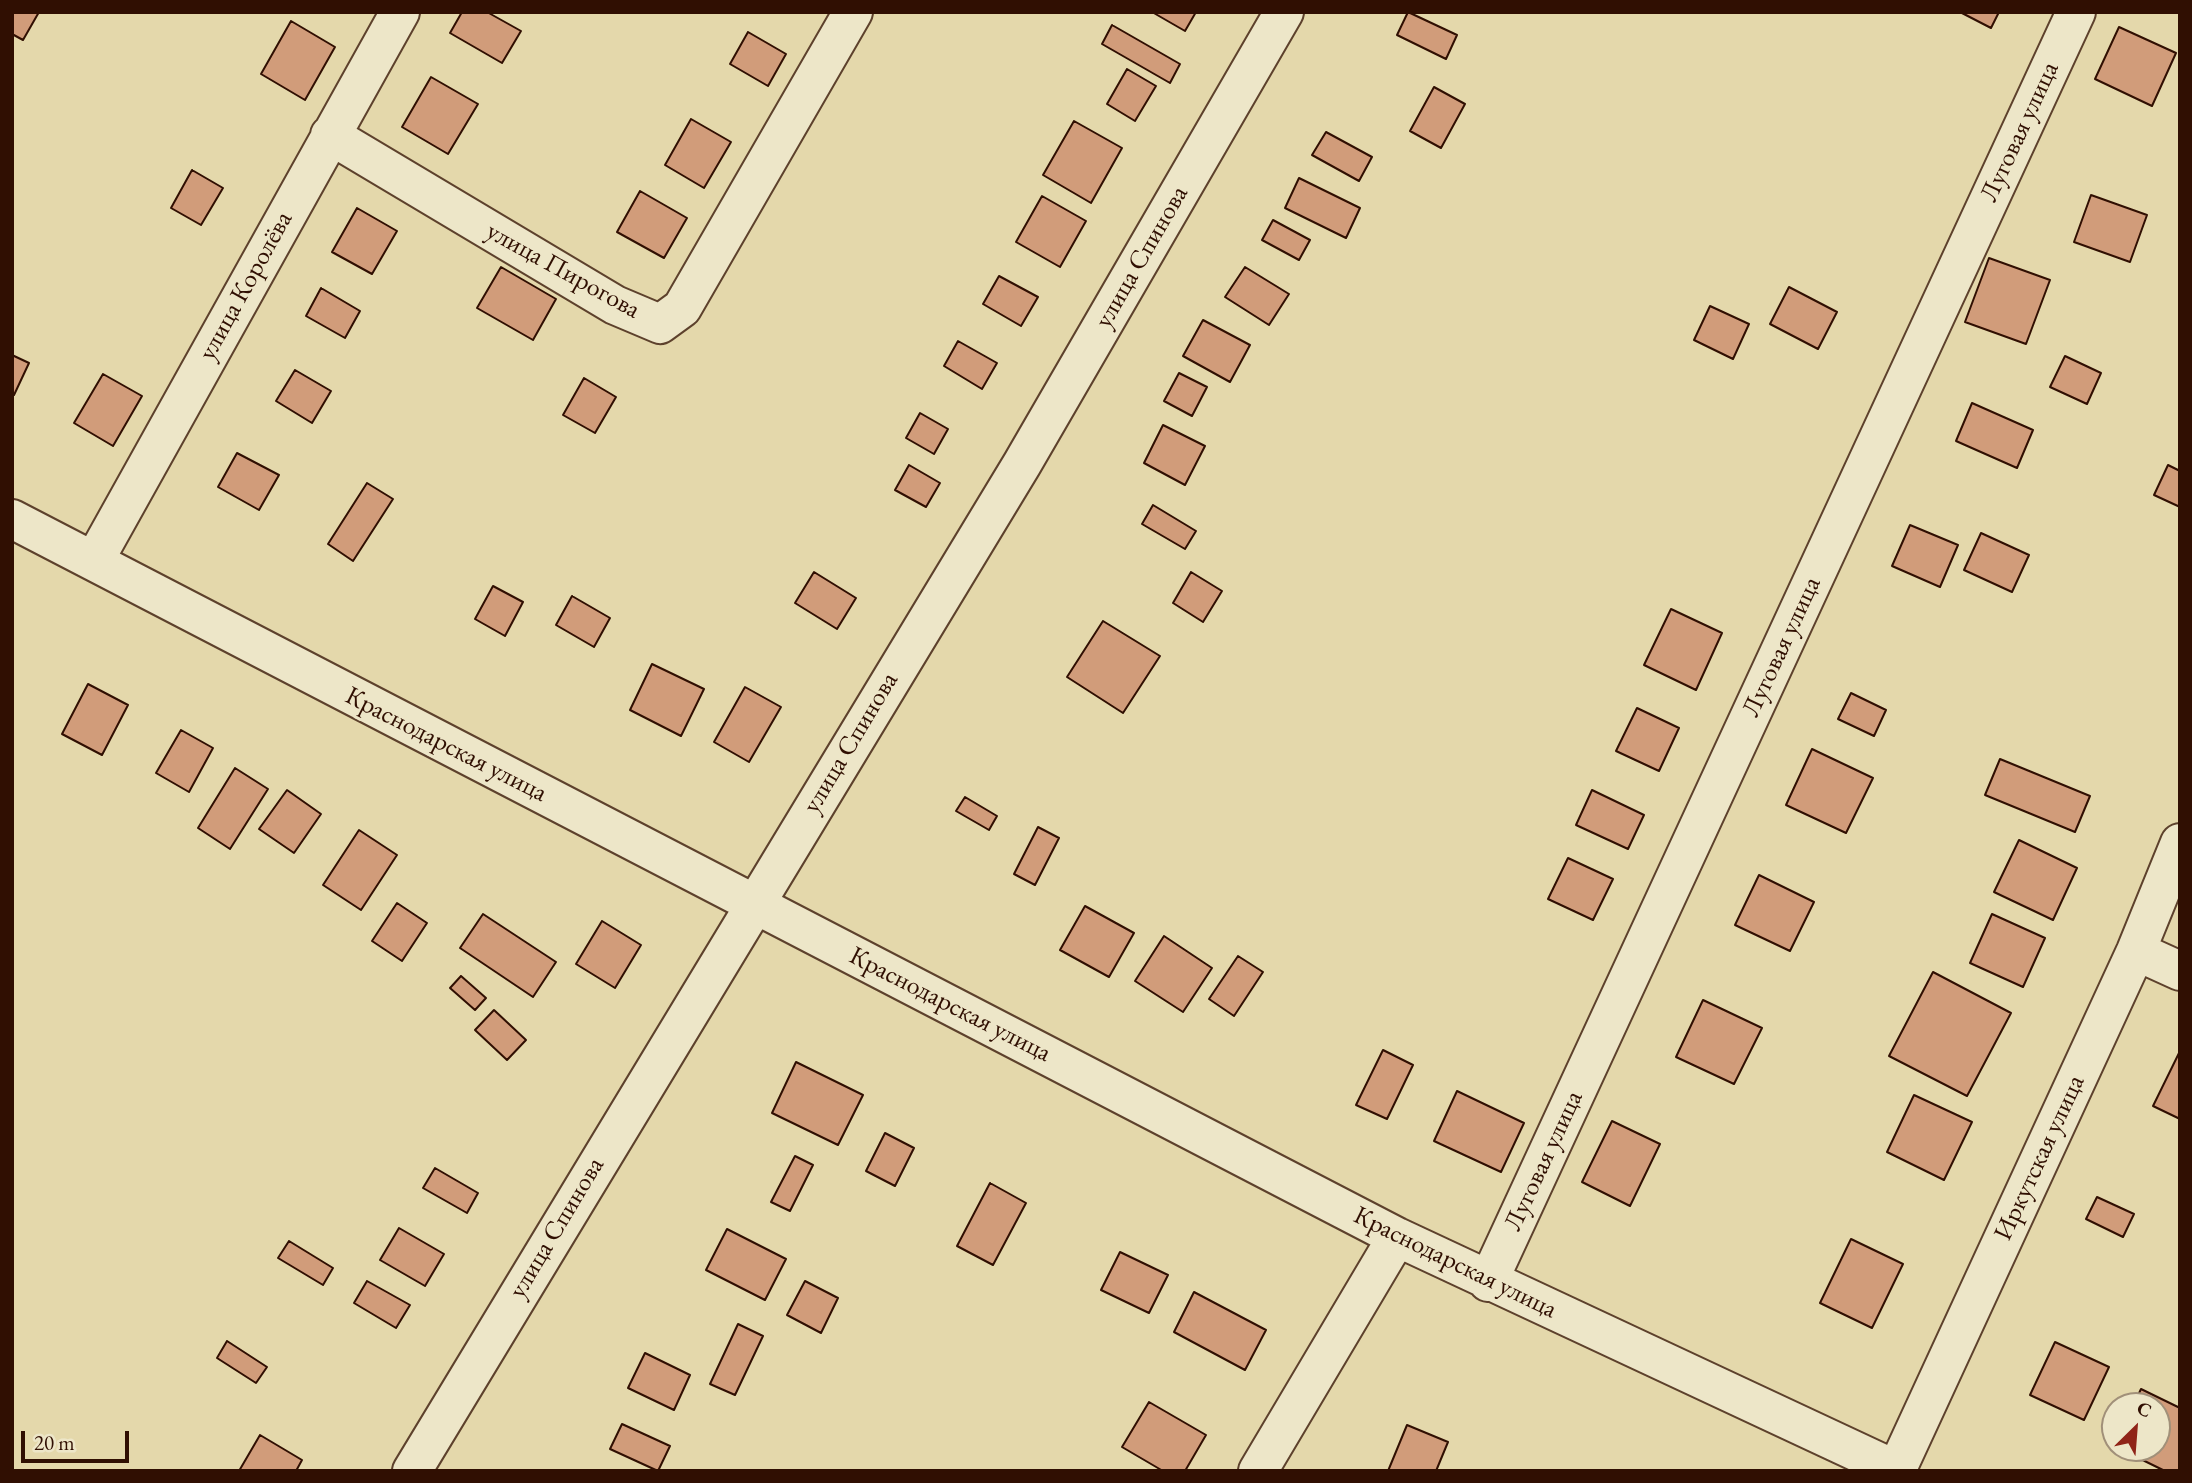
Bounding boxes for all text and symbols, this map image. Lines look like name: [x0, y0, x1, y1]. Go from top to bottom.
street label: Луговая улица: [1974, 57, 2066, 207]
street label: улица Спинова: [1089, 180, 1195, 334]
street label: улица Королёва: [192, 206, 300, 366]
street label: улица Пирогова: [481, 216, 645, 326]
street label: Луговая улица: [1736, 572, 1828, 722]
street label: улица Спинова: [797, 667, 905, 819]
street label: Краснодарская улица: [340, 681, 552, 809]
street label: Краснодарская улица: [844, 941, 1056, 1069]
street label: Иркутская улица: [1988, 1070, 2092, 1246]
street label: Луговая улица: [1498, 1086, 1590, 1236]
street label: улица Спинова: [503, 1152, 611, 1304]
street label: Краснодарская улица: [1348, 1200, 1562, 1326]
north arrow: [2101, 1392, 2171, 1462]
text: С: [2133, 1395, 2156, 1424]
scale bar: [24, 1416, 133, 1460]
text: 20 m: [34, 1429, 75, 1456]

